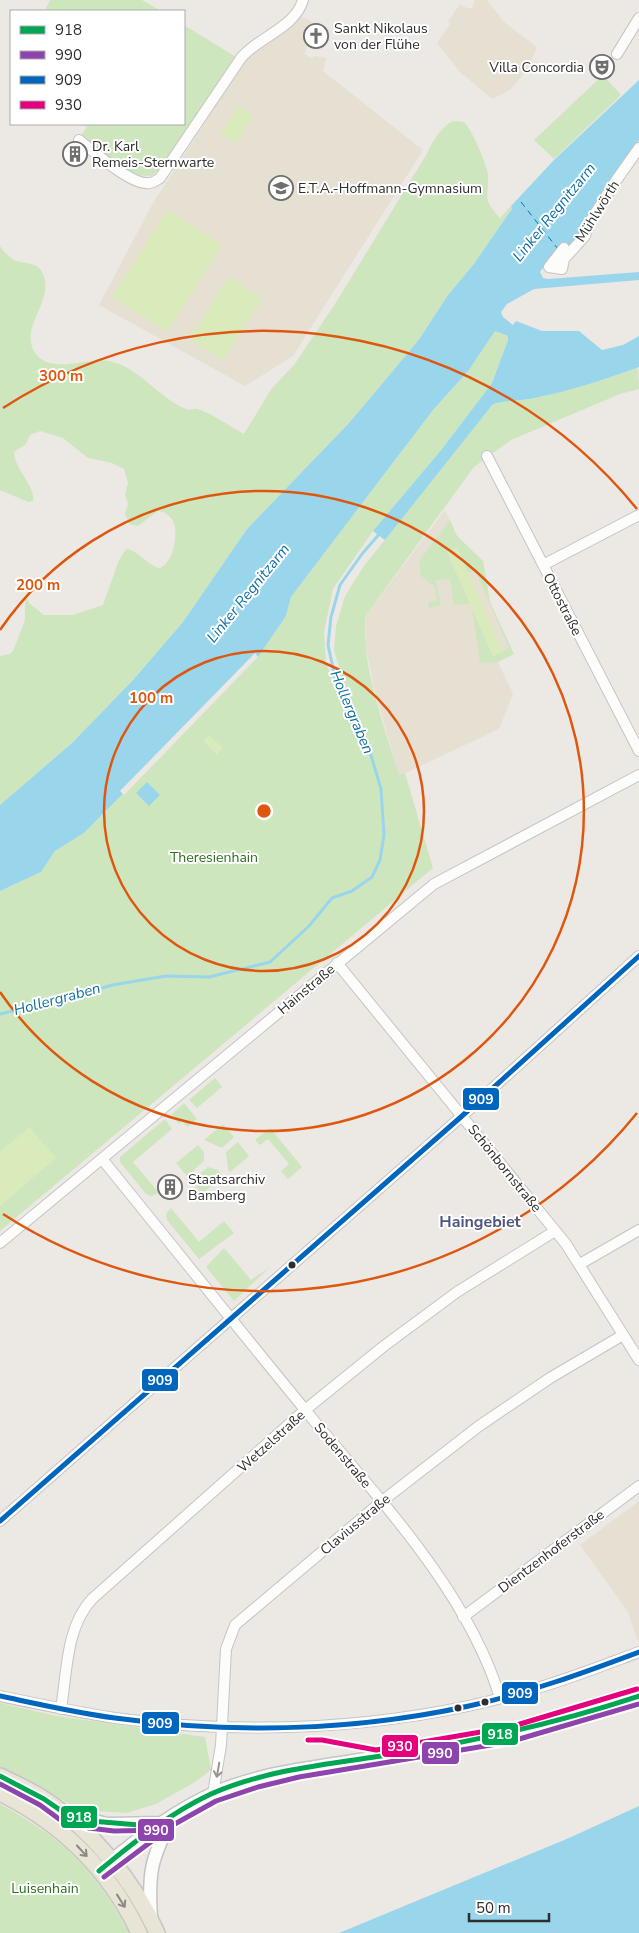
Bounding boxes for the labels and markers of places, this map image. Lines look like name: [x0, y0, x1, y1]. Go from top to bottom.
place label: Sankt Nikolaus von der Flühe: [334, 19, 428, 54]
church icon: Sankt Nikolaus von der Flühe: [303, 23, 329, 49]
theatre icon: Villa Concordia: [589, 54, 615, 80]
place label: Villa Concordia: [488, 58, 584, 77]
place label: Dr. Karl Remeis-Sternwarte: [92, 137, 214, 172]
building icon: Dr. Karl Remeis-Sternwarte: [62, 141, 88, 167]
school or university icon: E.T.A.-Hoffmann-Gymnasium: [268, 175, 294, 201]
place label: E.T.A.-Hoffmann-Gymnasium: [298, 179, 482, 198]
centre of rings: [255, 802, 273, 820]
place label: Staatsarchiv Bamberg: [188, 1170, 266, 1205]
building icon: Staatsarchiv Bamberg: [157, 1174, 183, 1200]
unlabelled marker: [287, 1260, 297, 1270]
unlabelled marker: [480, 1697, 490, 1707]
unlabelled marker: [453, 1703, 463, 1713]

